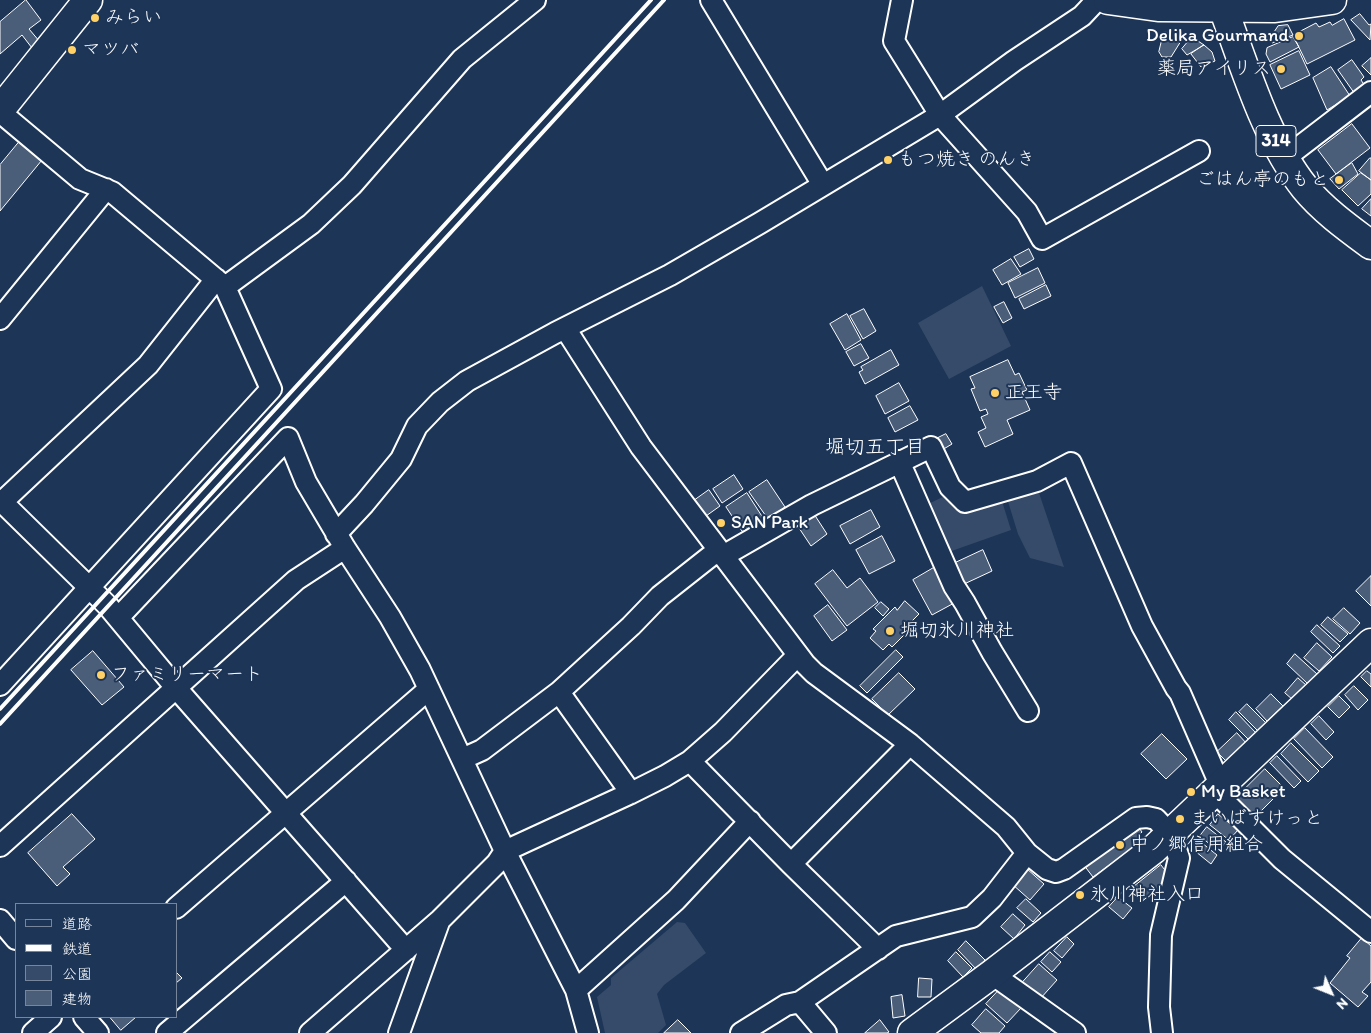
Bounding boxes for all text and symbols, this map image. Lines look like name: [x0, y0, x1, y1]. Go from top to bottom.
place label: みらい: [105, 7, 162, 29]
marker: みらい: [89, 12, 101, 24]
place label: Delika Gourmand: [1146, 25, 1289, 47]
marker: Delika Gourmand: [1293, 30, 1305, 42]
place label: マツバ: [82, 39, 139, 61]
marker: マツバ: [66, 44, 78, 56]
place label: 薬局アイリス: [1157, 58, 1271, 80]
marker: 薬局アイリス: [1275, 63, 1287, 75]
road number: 314: [1256, 125, 1296, 156]
place label: もつ焼き のんき: [898, 149, 1035, 171]
marker: もつ焼き のんき: [882, 154, 894, 166]
place label: ごはん亭のもと: [1196, 169, 1329, 191]
marker: ごはん亭のもと: [1333, 174, 1345, 186]
place label: 正王寺: [1005, 382, 1062, 404]
marker: 正王寺: [989, 387, 1001, 399]
district label: 堀切五丁目: [825, 436, 925, 460]
place label: SAN Park: [731, 512, 808, 534]
marker: SAN Park: [715, 517, 727, 529]
place label: 堀切氷川神社: [900, 620, 1014, 642]
marker: 堀切氷川神社: [884, 625, 896, 637]
place label: ファミリーマート: [111, 664, 263, 686]
marker: ファミリーマート: [95, 669, 107, 681]
place label: My Basket: [1201, 781, 1286, 803]
marker: My Basket: [1185, 786, 1197, 798]
place label: まいばすけっと: [1190, 808, 1323, 830]
marker: まいばすけっと: [1174, 813, 1186, 825]
place label: 中ノ郷信用組合: [1130, 834, 1263, 856]
marker: 中ノ郷信用組合: [1114, 839, 1126, 851]
place label: 氷川神社入口: [1090, 884, 1204, 906]
marker: 氷川神社入口: [1074, 889, 1086, 901]
legend: [15, 903, 178, 1018]
text: 道路: [62, 915, 92, 933]
text: 鉄道: [62, 940, 92, 958]
text: 公園: [62, 965, 92, 983]
north arrow: [1306, 968, 1356, 1018]
text: 建物: [62, 990, 92, 1008]
text: N: [1333, 994, 1352, 1013]

